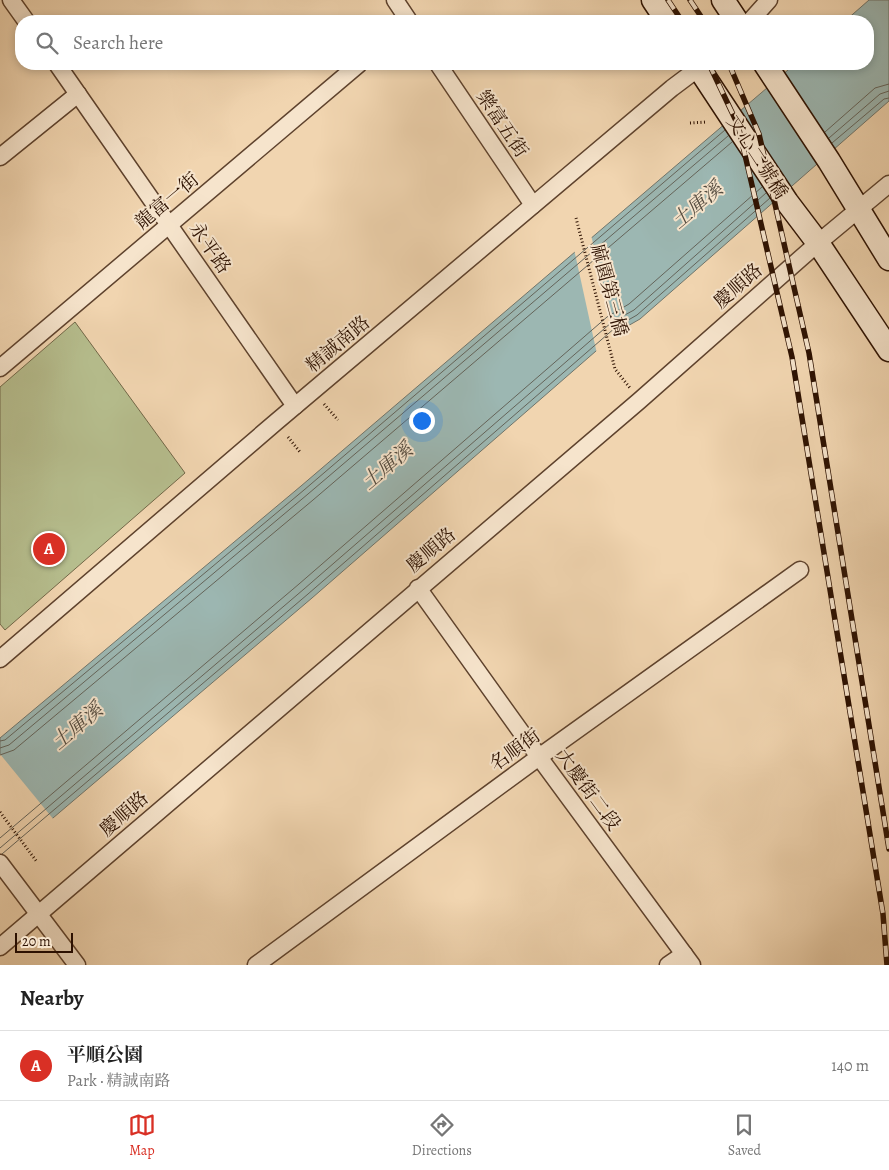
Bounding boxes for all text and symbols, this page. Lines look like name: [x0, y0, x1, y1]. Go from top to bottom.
search box: [15, 15, 874, 70]
icon: search: [33, 29, 61, 57]
text: Search here: [73, 30, 163, 56]
street label: 樂富五街: [470, 85, 534, 163]
street label: 文心二號橋: [720, 110, 794, 204]
street label: 龍富一街: [130, 167, 204, 235]
water label: 土庫溪: [665, 174, 730, 235]
street label: 永平路: [183, 217, 237, 279]
street label: 麻園第三橋: [584, 241, 634, 339]
street label: 慶順路: [708, 257, 768, 315]
street label: 精誠南路: [301, 310, 375, 378]
your location: [409, 408, 435, 434]
water label: 土庫溪: [355, 435, 420, 496]
street label: 慶順路: [401, 522, 461, 578]
pin: A: [33, 530, 65, 568]
water label: 土庫溪: [45, 695, 110, 756]
street label: 名順街: [484, 723, 546, 777]
street label: 大慶街二段: [550, 744, 626, 836]
street label: 慶順路: [94, 785, 154, 843]
scale bar: [15, 930, 72, 953]
text: 20 m: [22, 932, 51, 951]
text: Nearby: [20, 984, 83, 1012]
text: 平順公園: [67, 1042, 143, 1068]
text: A: [31, 1055, 41, 1077]
text: 140 m: [831, 1055, 869, 1077]
text: Park · 精誠南路: [67, 1070, 171, 1092]
tab: Map: [128, 1111, 156, 1160]
tab: Directions: [412, 1111, 472, 1160]
tab: Saved: [728, 1111, 761, 1160]

